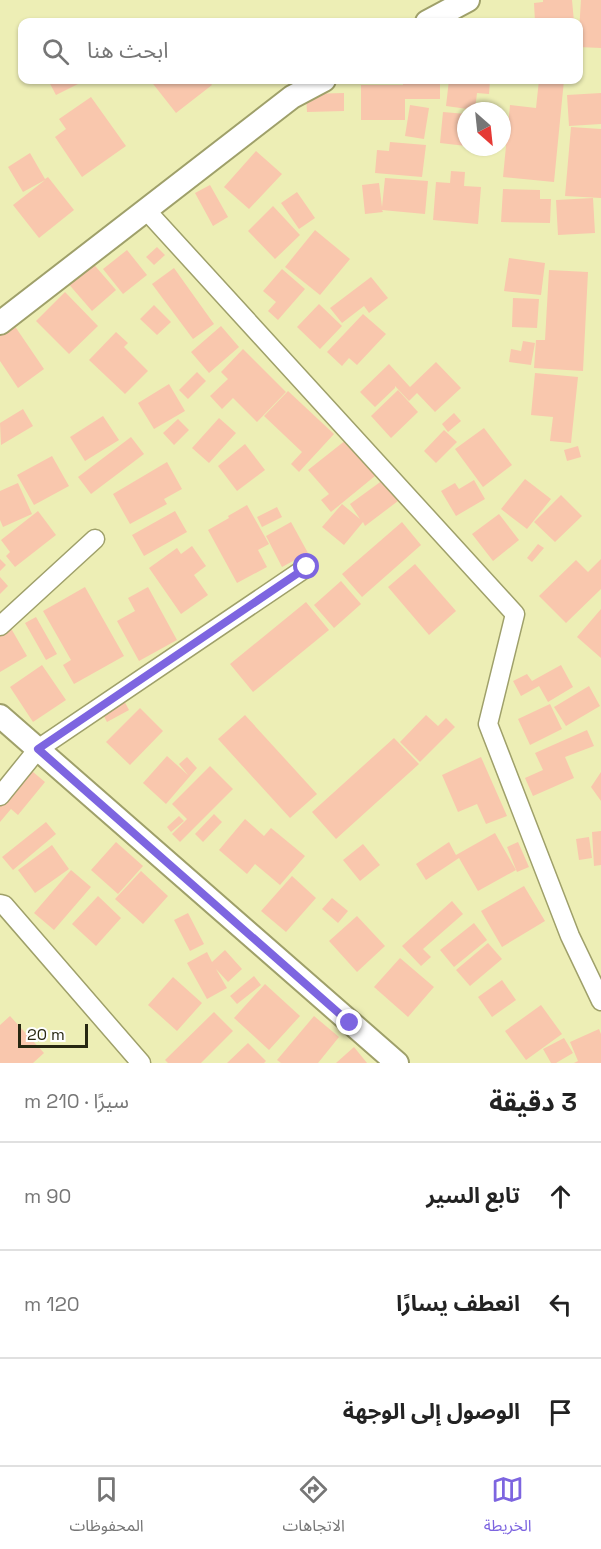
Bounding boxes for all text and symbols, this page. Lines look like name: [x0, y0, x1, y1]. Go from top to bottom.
search box: [18, 18, 583, 84]
icon: search: [39, 35, 72, 68]
text: ابحث هنا: [87, 36, 168, 64]
north arrow: [457, 102, 511, 156]
route start: [293, 553, 319, 579]
route end: [336, 1009, 362, 1035]
scale bar: [18, 1021, 88, 1048]
text: 20 m: [27, 1024, 65, 1045]
text: 3 دقيقة: [489, 1085, 577, 1119]
text: سيرًا · 210 m: [24, 1088, 129, 1114]
icon: ahead: [544, 1180, 577, 1213]
text: تابع السير: [426, 1181, 520, 1209]
text: 90 m: [24, 1183, 71, 1209]
icon: left: [544, 1288, 577, 1321]
text: انعطف يسارًا: [396, 1289, 520, 1317]
text: 120 m: [24, 1291, 80, 1317]
icon: arrive: [544, 1396, 577, 1429]
text: الوصول إلى الوجهة: [343, 1397, 520, 1425]
tab: المحفوظات: [69, 1473, 144, 1543]
tab: الاتجاهات: [282, 1473, 345, 1543]
tab: الخريطة: [484, 1473, 532, 1543]

